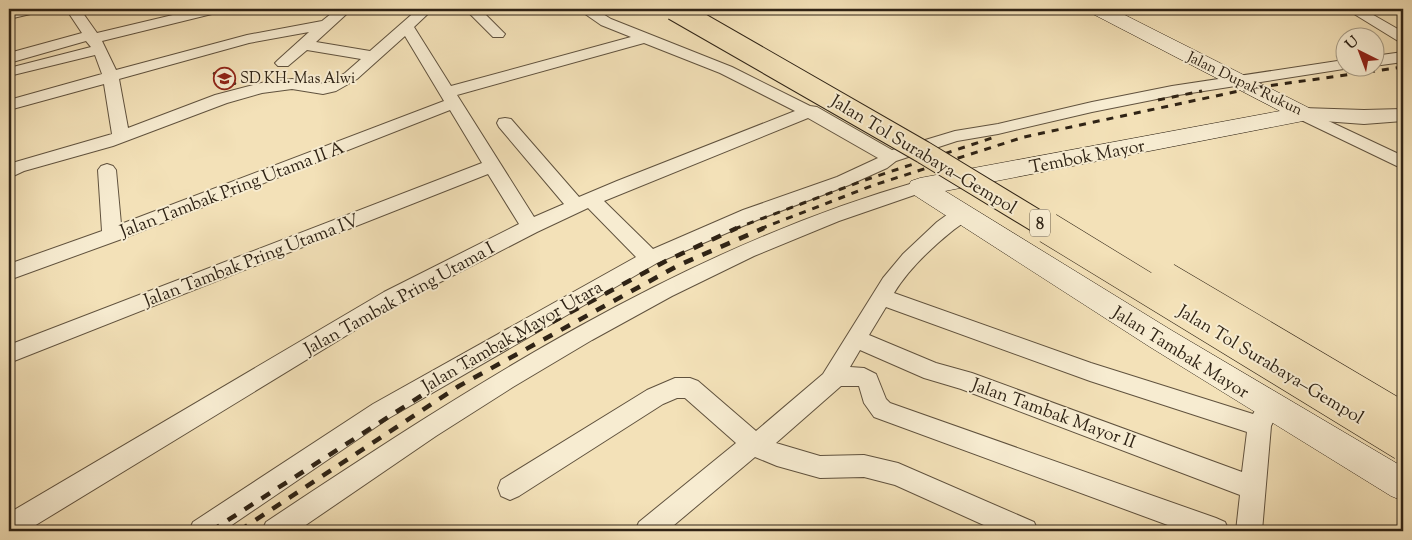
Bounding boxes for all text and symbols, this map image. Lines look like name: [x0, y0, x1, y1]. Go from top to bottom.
north arrow: [1334, 28, 1384, 78]
text: U: [1342, 32, 1364, 55]
street label: Jalan Dupak Rukun: [1182, 47, 1306, 121]
school or university icon: SD KH. Mas Alwi: [212, 66, 236, 90]
place label: SD KH. Mas Alwi: [240, 69, 355, 90]
street label: Jalan Tol Surabaya–Gempol: [824, 89, 1021, 222]
street label: Tembok Mayor: [1027, 134, 1148, 182]
street label: Jalan Tambak Pring Utama II A: [116, 136, 349, 246]
street label: Jalan Tambak Pring Utama IV: [139, 209, 364, 315]
road number: 8: [1030, 210, 1050, 237]
street label: Jalan Tambak Pring Utama I: [299, 236, 500, 363]
street label: Jalan Tambak Mayor Utara: [417, 275, 608, 401]
street label: Jalan Tol Surabaya–Gempol: [1171, 299, 1368, 432]
street label: Jalan Tambak Mayor: [1106, 301, 1254, 406]
street label: Jalan Tambak Mayor II: [967, 373, 1139, 457]

